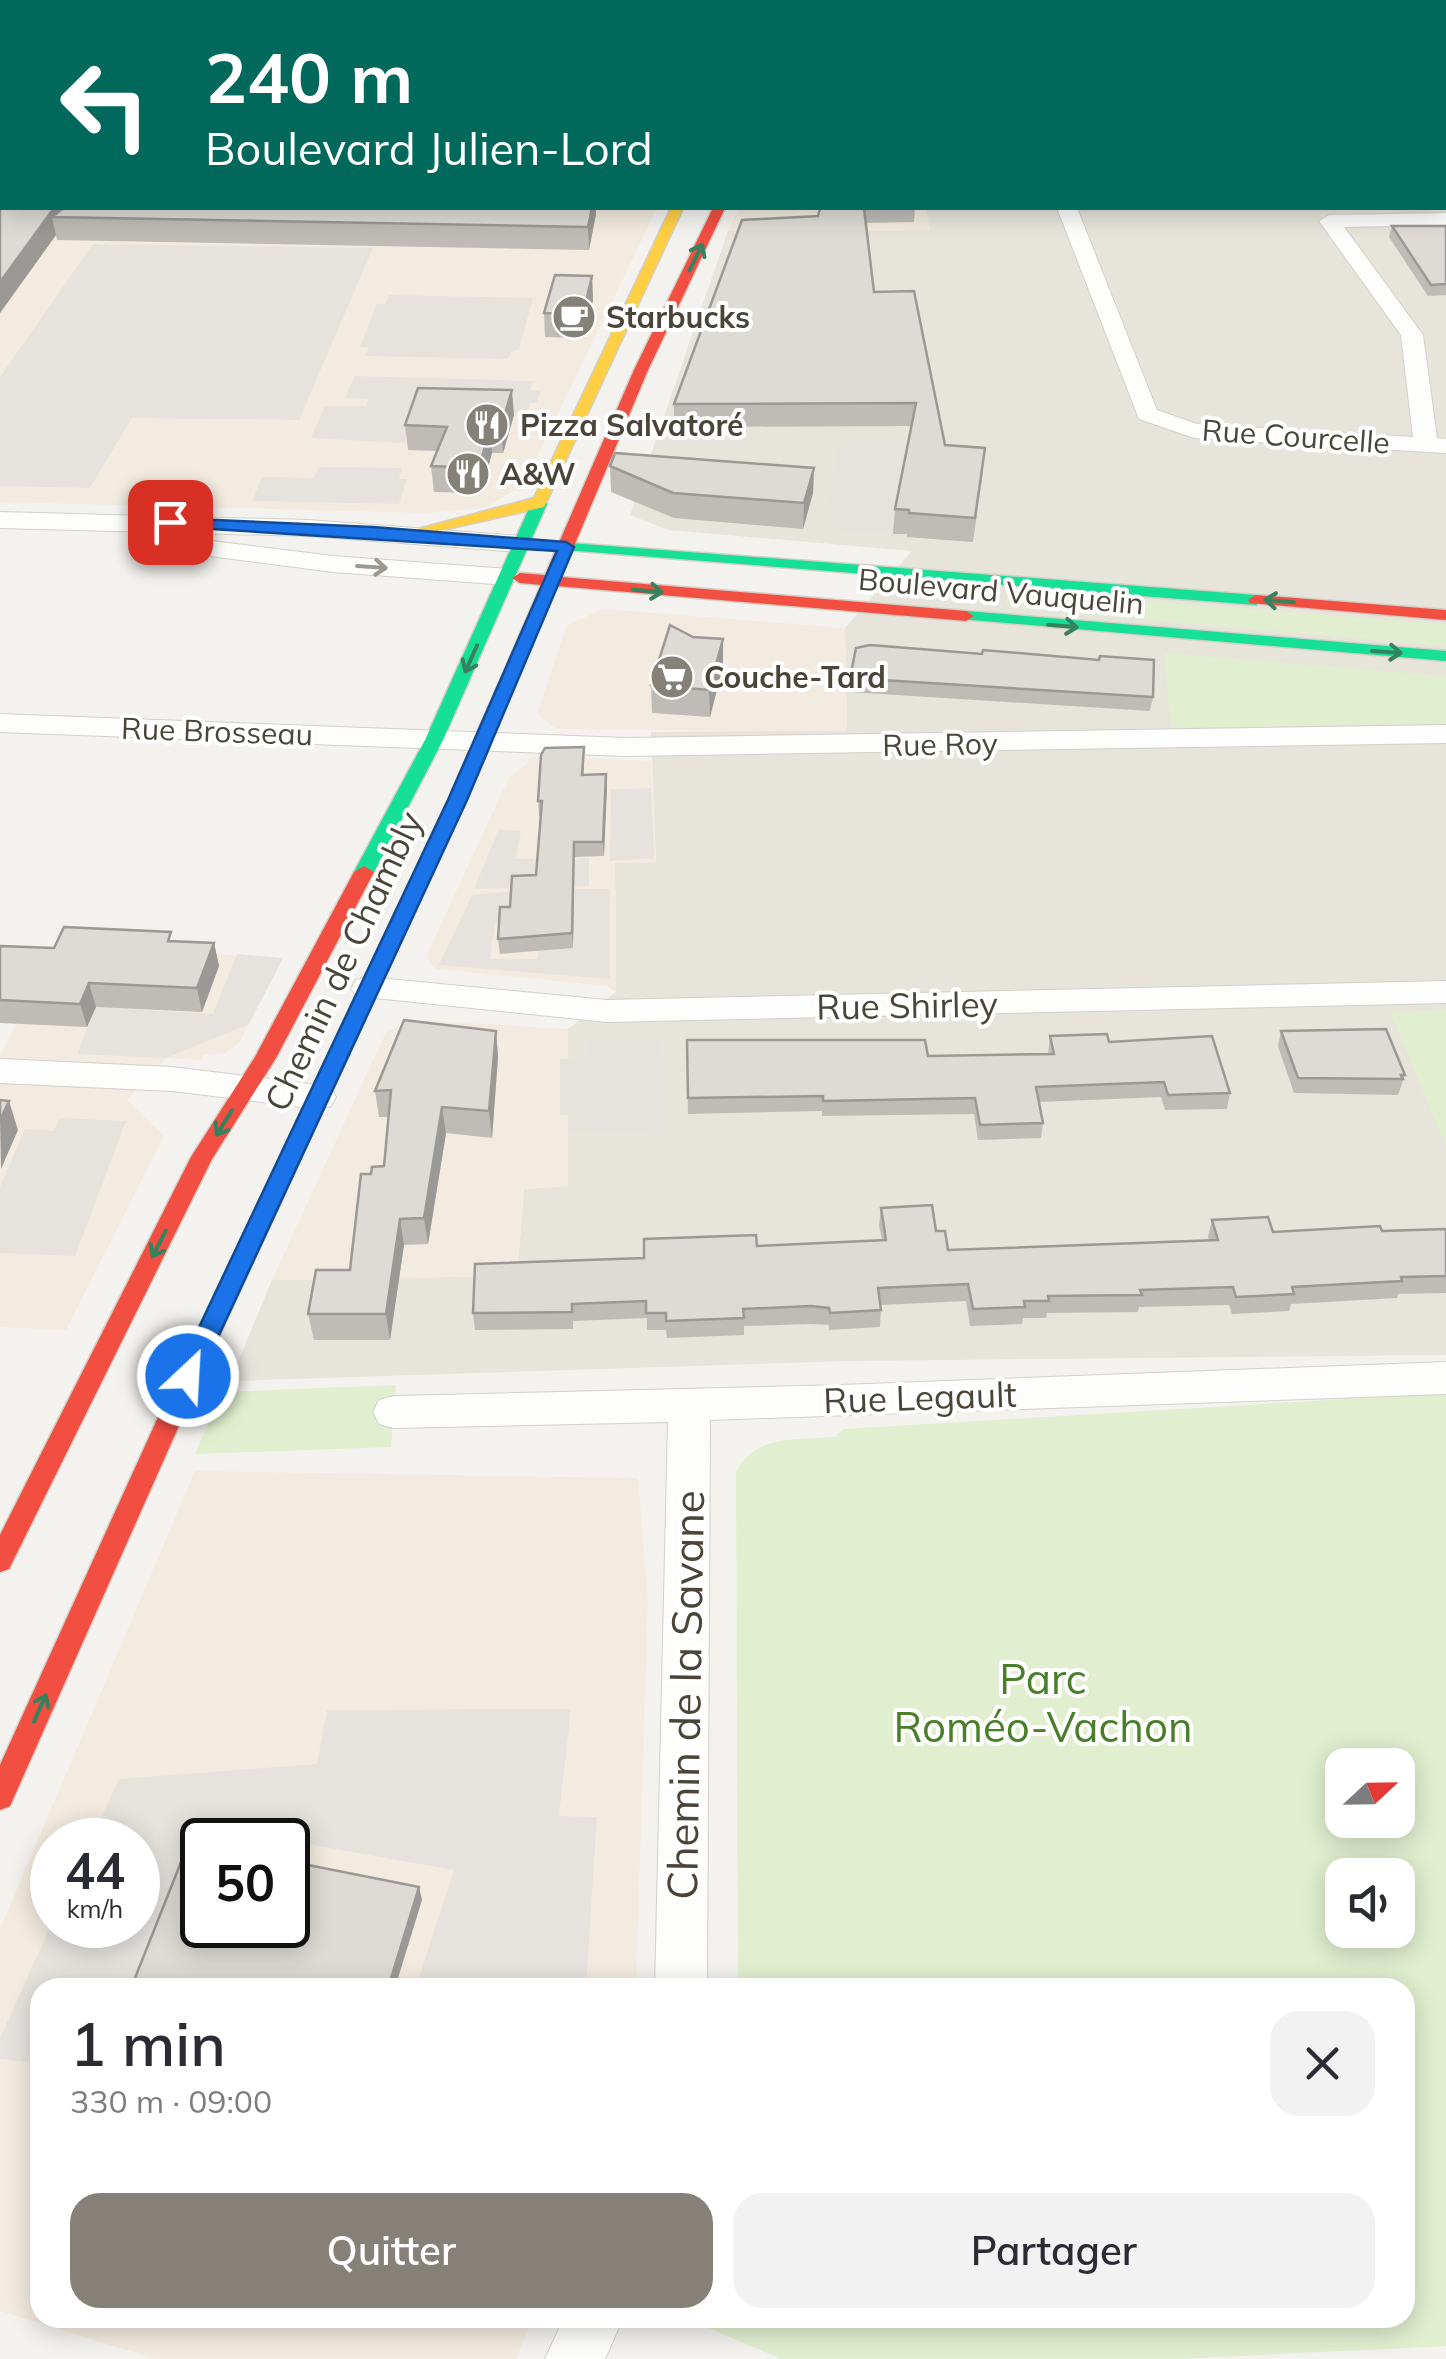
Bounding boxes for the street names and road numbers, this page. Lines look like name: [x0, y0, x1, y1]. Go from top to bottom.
street label: Rue Courcelle: [1201, 410, 1391, 462]
street label: Boulevard Vauquelin: [857, 560, 1145, 622]
street label: Rue Brosseau: [120, 709, 314, 753]
street label: Rue Roy: [882, 724, 998, 764]
street label: Chemin de Chambly: [254, 804, 432, 1118]
street label: Rue Shirley: [816, 981, 999, 1029]
street label: Rue Legault: [823, 1372, 1017, 1422]
street label: Chemin de la Savane: [655, 1490, 715, 1900]

